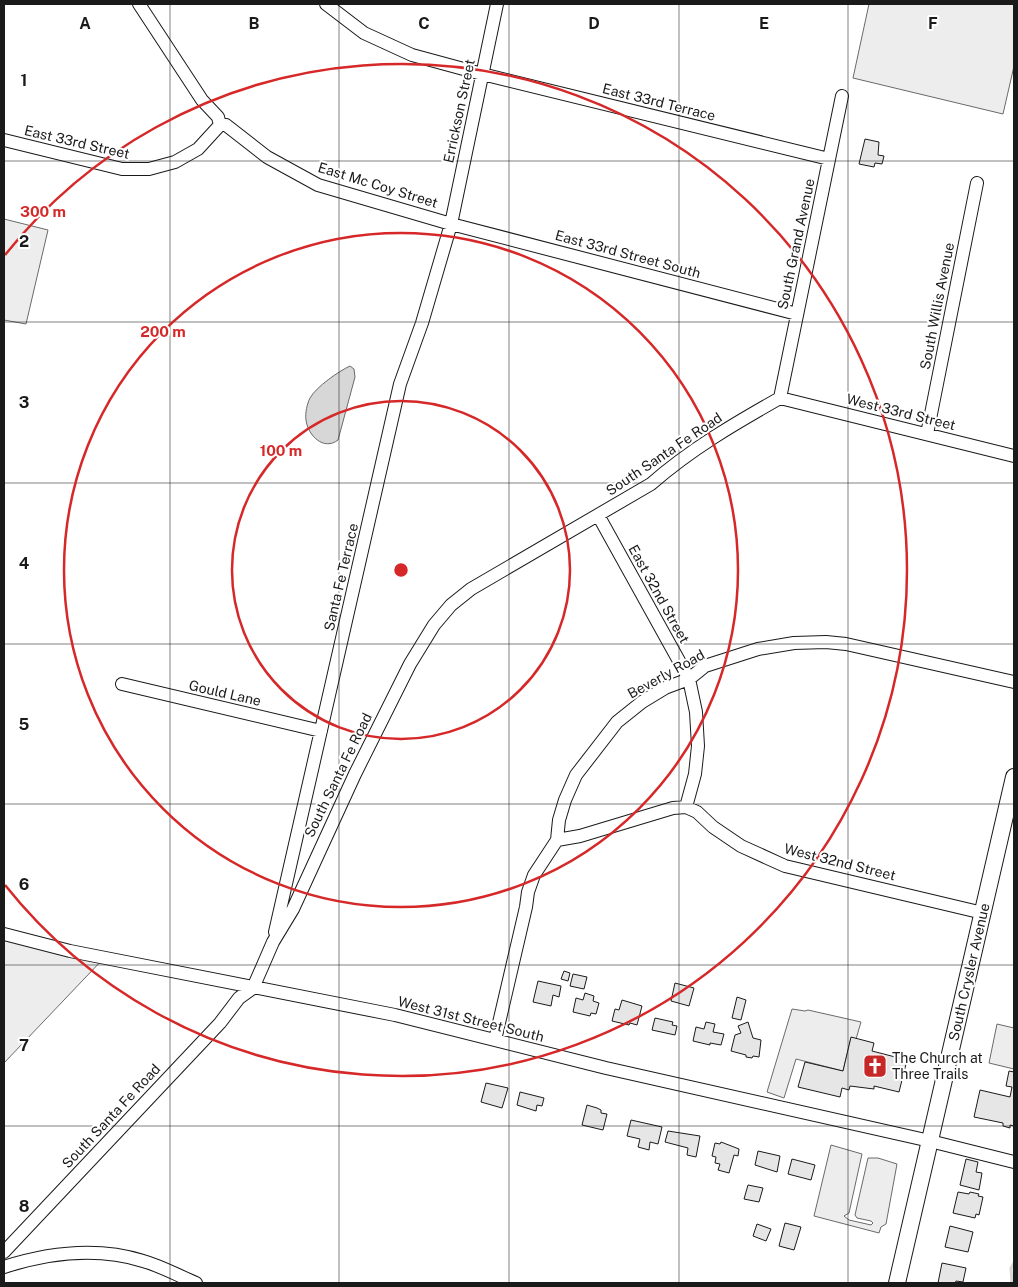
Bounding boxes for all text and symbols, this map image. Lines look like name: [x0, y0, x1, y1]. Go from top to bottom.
text: A: [79, 14, 91, 33]
text: B: [249, 14, 260, 33]
text: C: [418, 14, 430, 33]
text: D: [588, 14, 600, 33]
text: E: [759, 14, 769, 33]
text: F: [928, 14, 938, 33]
street label: Errickson Street: [440, 58, 478, 164]
text: 1: [21, 71, 27, 90]
street label: East 33rd Terrace: [601, 80, 717, 124]
street label: East 33rd Street: [23, 122, 131, 162]
street label: East Mc Coy Street: [316, 159, 440, 211]
street label: South Grand Avenue: [774, 177, 818, 311]
text: 300 m: [20, 203, 66, 220]
street label: East 33rd Street South: [554, 227, 702, 281]
text: 2: [19, 232, 29, 251]
street label: South Willis Avenue: [917, 241, 957, 371]
text: 200 m: [140, 323, 186, 340]
street label: West 33rd Street: [845, 391, 957, 433]
text: 3: [19, 393, 29, 412]
street label: South Santa Fe Road: [603, 409, 725, 499]
text: 100 m: [260, 442, 302, 459]
street label: Santa Fe Terrace: [321, 522, 361, 632]
street label: East 32nd Street: [625, 542, 693, 646]
text: 4: [19, 554, 30, 573]
centre of rings: [392, 561, 410, 579]
street label: Beverly Road: [625, 646, 707, 702]
street label: Gould Lane: [187, 677, 263, 709]
street label: South Santa Fe Road: [301, 710, 375, 840]
text: 5: [19, 715, 30, 734]
street label: West 32nd Street: [783, 840, 897, 884]
text: 6: [19, 875, 29, 894]
street label: South Crysler Avenue: [945, 902, 993, 1042]
street label: West 31st Street South: [396, 993, 546, 1045]
text: 7: [19, 1036, 29, 1055]
place label: The Church at Three Trails: [892, 1050, 983, 1082]
church icon: The Church at Three Trails: [862, 1053, 888, 1079]
street label: South Santa Fe Road: [59, 1061, 163, 1171]
text: 8: [19, 1197, 30, 1216]

